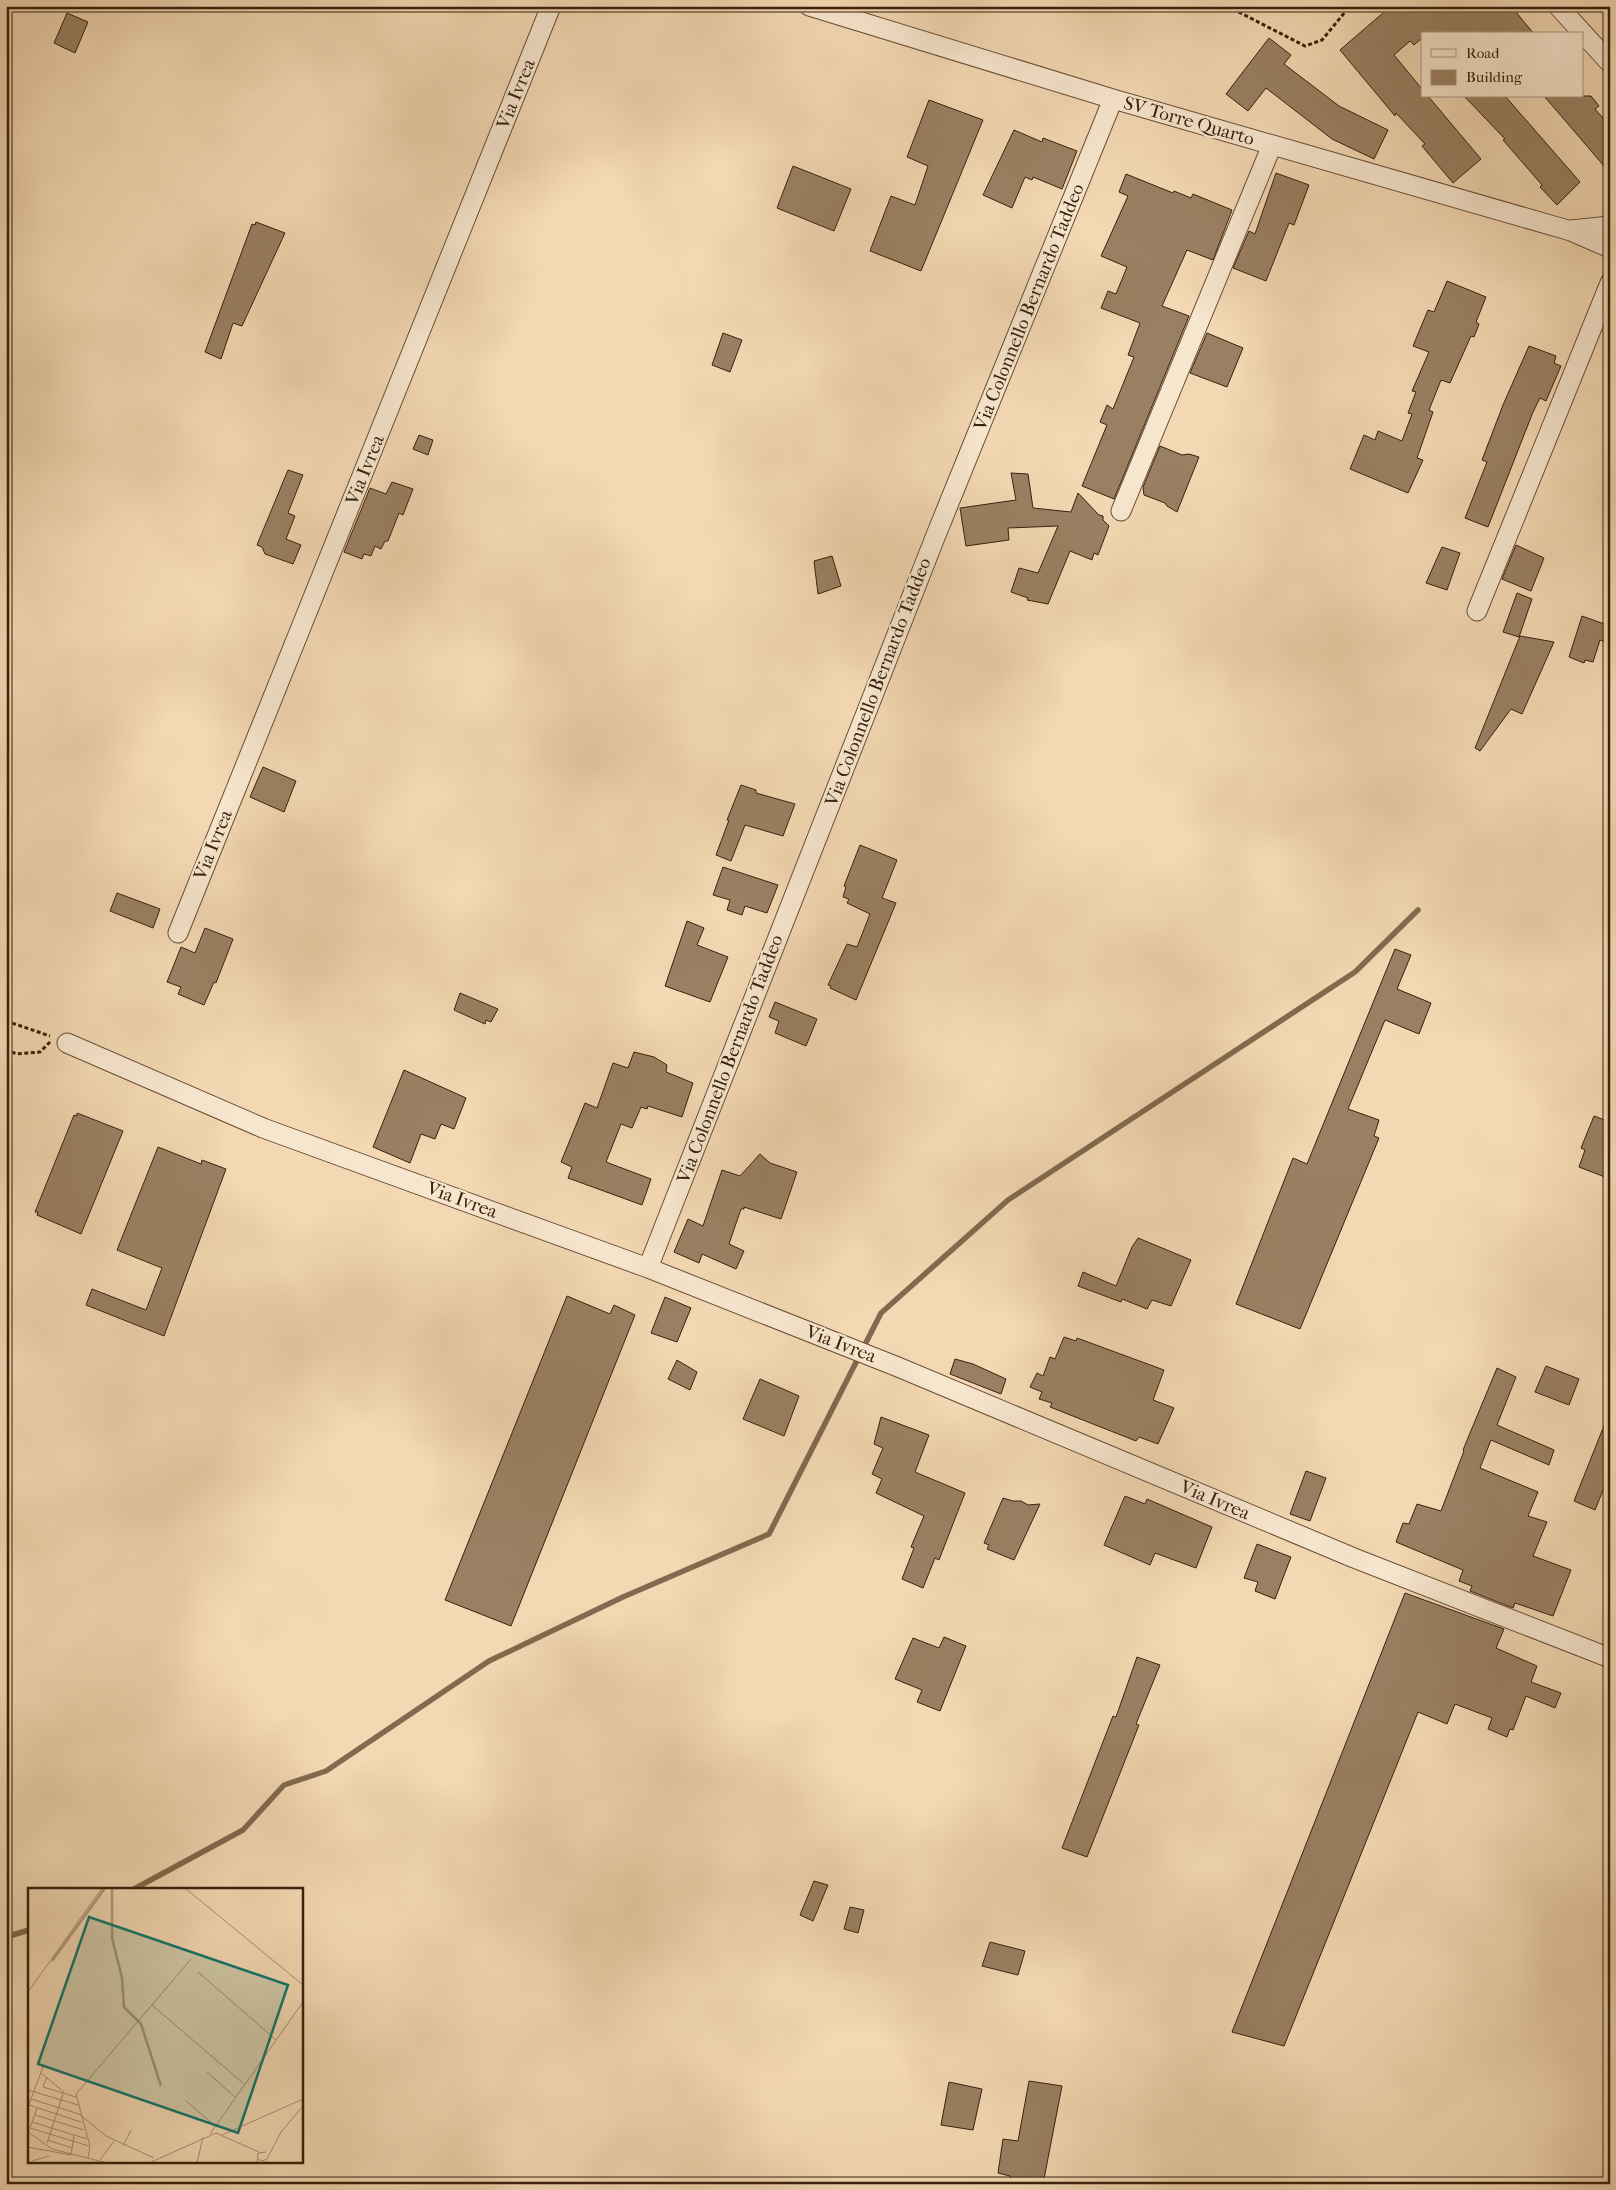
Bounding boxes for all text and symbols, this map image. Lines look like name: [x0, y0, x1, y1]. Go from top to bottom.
legend: [1421, 32, 1584, 98]
text: Road: [1466, 44, 1500, 62]
street label: Via Ivrea: [492, 56, 540, 133]
text: Building: [1466, 68, 1523, 86]
street label: SV Torre Quarto: [1121, 92, 1257, 150]
street label: Via Colonnello Bernardo Taddeo: [969, 180, 1089, 435]
street label: Via Ivrea: [341, 432, 389, 509]
street label: Via Colonnello Bernardo Taddeo: [820, 554, 936, 810]
street label: Via Ivrea: [189, 807, 237, 884]
street label: Via Colonnello Bernardo Taddeo: [672, 931, 788, 1187]
street label: Via Ivrea: [423, 1177, 501, 1223]
street label: Via Ivrea: [802, 1320, 879, 1368]
street label: Via Ivrea: [1176, 1475, 1253, 1525]
inset map: [28, 1888, 302, 2162]

